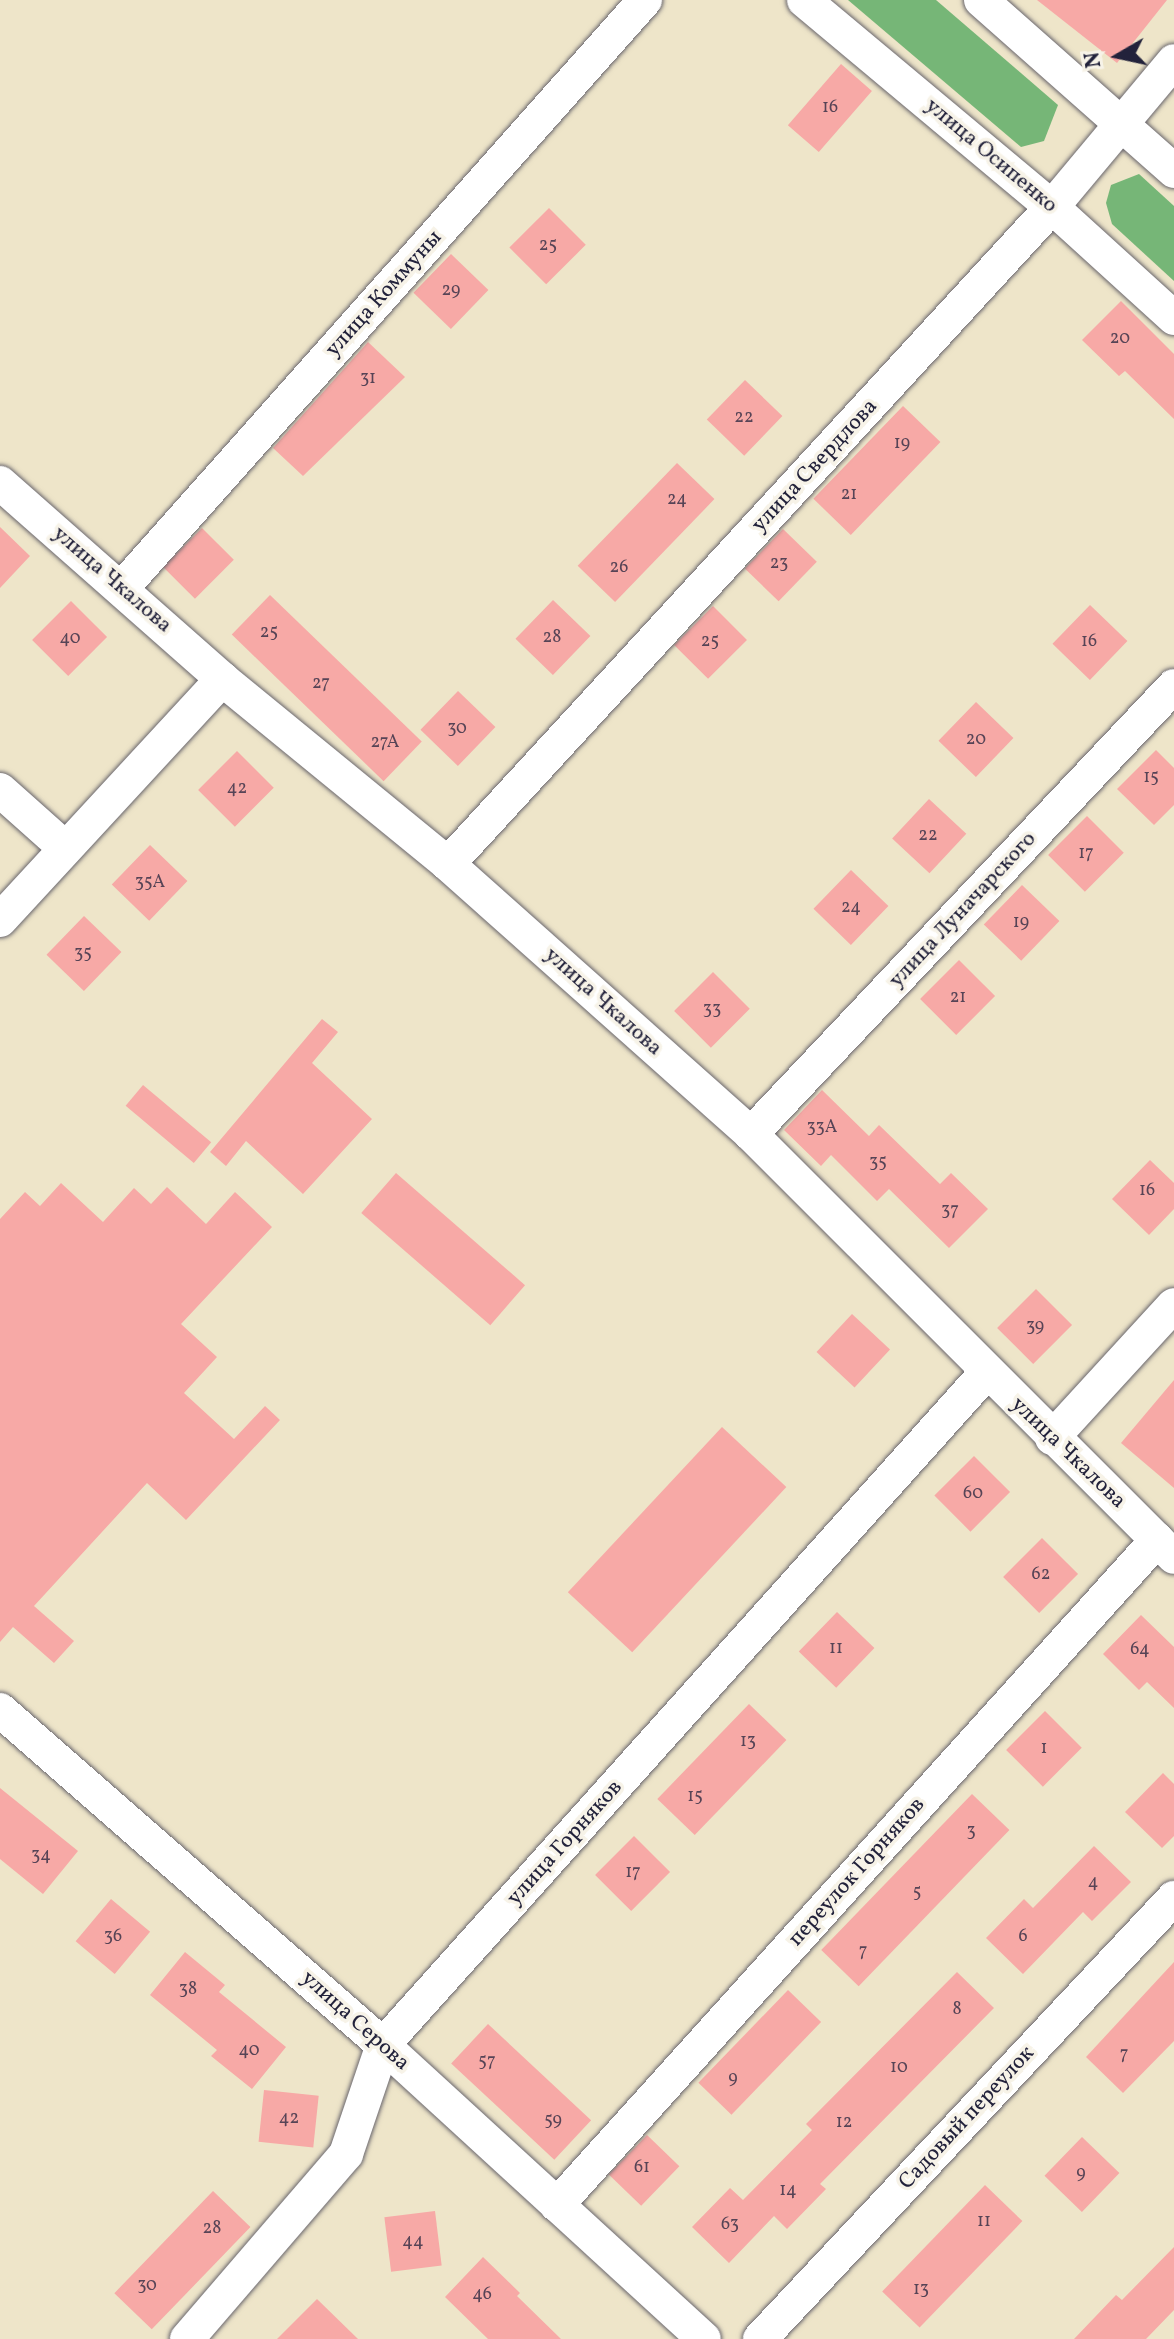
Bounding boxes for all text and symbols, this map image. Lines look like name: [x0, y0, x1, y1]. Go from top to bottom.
north arrow: [1078, 16, 1158, 96]
text: N: [1077, 50, 1110, 70]
street label: улица Осипенко: [919, 93, 1063, 219]
house number: 16: [822, 97, 838, 119]
street label: улица Коммуны: [320, 225, 448, 363]
house number: 25: [539, 235, 557, 257]
house number: 29: [442, 280, 460, 302]
house number: 20: [1110, 328, 1130, 350]
house number: 31: [360, 368, 376, 390]
street label: улица Свердлова: [747, 394, 883, 538]
house number: 22: [734, 407, 754, 429]
house number: 19: [894, 433, 910, 455]
house number: 21: [841, 484, 857, 506]
house number: 24: [667, 489, 687, 511]
street label: улица Чкалова: [47, 521, 177, 639]
house number: 23: [770, 553, 788, 575]
house number: 26: [610, 557, 628, 579]
house number: 25: [260, 622, 278, 644]
house number: 28: [543, 627, 561, 649]
house number: 40: [59, 628, 81, 650]
house number: 25: [701, 631, 719, 653]
house number: 16: [1081, 631, 1097, 653]
house number: 27: [312, 673, 330, 695]
house number: 30: [447, 718, 467, 740]
house number: 20: [966, 729, 986, 751]
house number: 27А: [371, 732, 399, 754]
house number: 15: [1143, 767, 1159, 789]
house number: 42: [227, 778, 247, 800]
house number: 22: [918, 825, 938, 847]
street label: улица Луначарского: [884, 826, 1042, 994]
house number: 17: [1078, 843, 1094, 865]
house number: 35А: [135, 872, 165, 894]
house number: 24: [841, 897, 861, 919]
house number: 19: [1013, 912, 1029, 934]
street label: улица Чкалова: [539, 942, 667, 1062]
house number: 35: [74, 943, 92, 965]
house number: 21: [950, 987, 966, 1009]
house number: 33: [703, 999, 721, 1021]
house number: 33А: [806, 1117, 838, 1139]
house number: 35: [869, 1152, 887, 1174]
house number: 16: [1139, 1180, 1155, 1202]
house number: 37: [941, 1200, 959, 1222]
house number: 39: [1026, 1316, 1044, 1338]
street label: улица Чкалова: [1005, 1392, 1131, 1514]
house number: 60: [963, 1483, 983, 1505]
house number: 62: [1032, 1564, 1050, 1586]
house number: 11: [829, 1638, 843, 1660]
house number: 64: [1130, 1639, 1150, 1661]
house number: 13: [740, 1731, 756, 1753]
house number: 1: [1041, 1738, 1047, 1760]
street label: улица Горняков: [502, 1775, 628, 1911]
house number: 15: [687, 1786, 703, 1808]
street label: переулок Горняков: [783, 1792, 931, 1952]
house number: 3: [966, 1821, 976, 1843]
house number: 34: [31, 1845, 51, 1867]
house number: 17: [625, 1862, 641, 1884]
house number: 4: [1088, 1872, 1098, 1894]
house number: 5: [913, 1882, 921, 1904]
house number: 36: [104, 1926, 122, 1948]
house number: 6: [1018, 1926, 1028, 1948]
house number: 7: [859, 1941, 867, 1963]
street label: улица Серова: [295, 1965, 415, 2077]
house number: 38: [179, 1979, 197, 2001]
house number: 8: [952, 1999, 962, 2021]
house number: 40: [238, 2040, 260, 2062]
street label: Садовый переулок: [894, 2041, 1040, 2195]
house number: 7: [1120, 2044, 1128, 2066]
house number: 57: [478, 2051, 496, 2073]
house number: 10: [890, 2057, 908, 2079]
house number: 9: [728, 2068, 738, 2090]
house number: 42: [279, 2108, 299, 2130]
house number: 59: [544, 2110, 562, 2132]
house number: 12: [836, 2112, 852, 2134]
house number: 61: [634, 2157, 650, 2179]
house number: 9: [1076, 2163, 1086, 2185]
house number: 14: [779, 2180, 797, 2202]
house number: 11: [977, 2211, 991, 2233]
house number: 63: [721, 2214, 739, 2236]
house number: 28: [203, 2218, 221, 2240]
house number: 44: [402, 2231, 424, 2253]
house number: 30: [137, 2275, 157, 2297]
house number: 13: [913, 2279, 929, 2301]
house number: 46: [472, 2284, 492, 2306]

